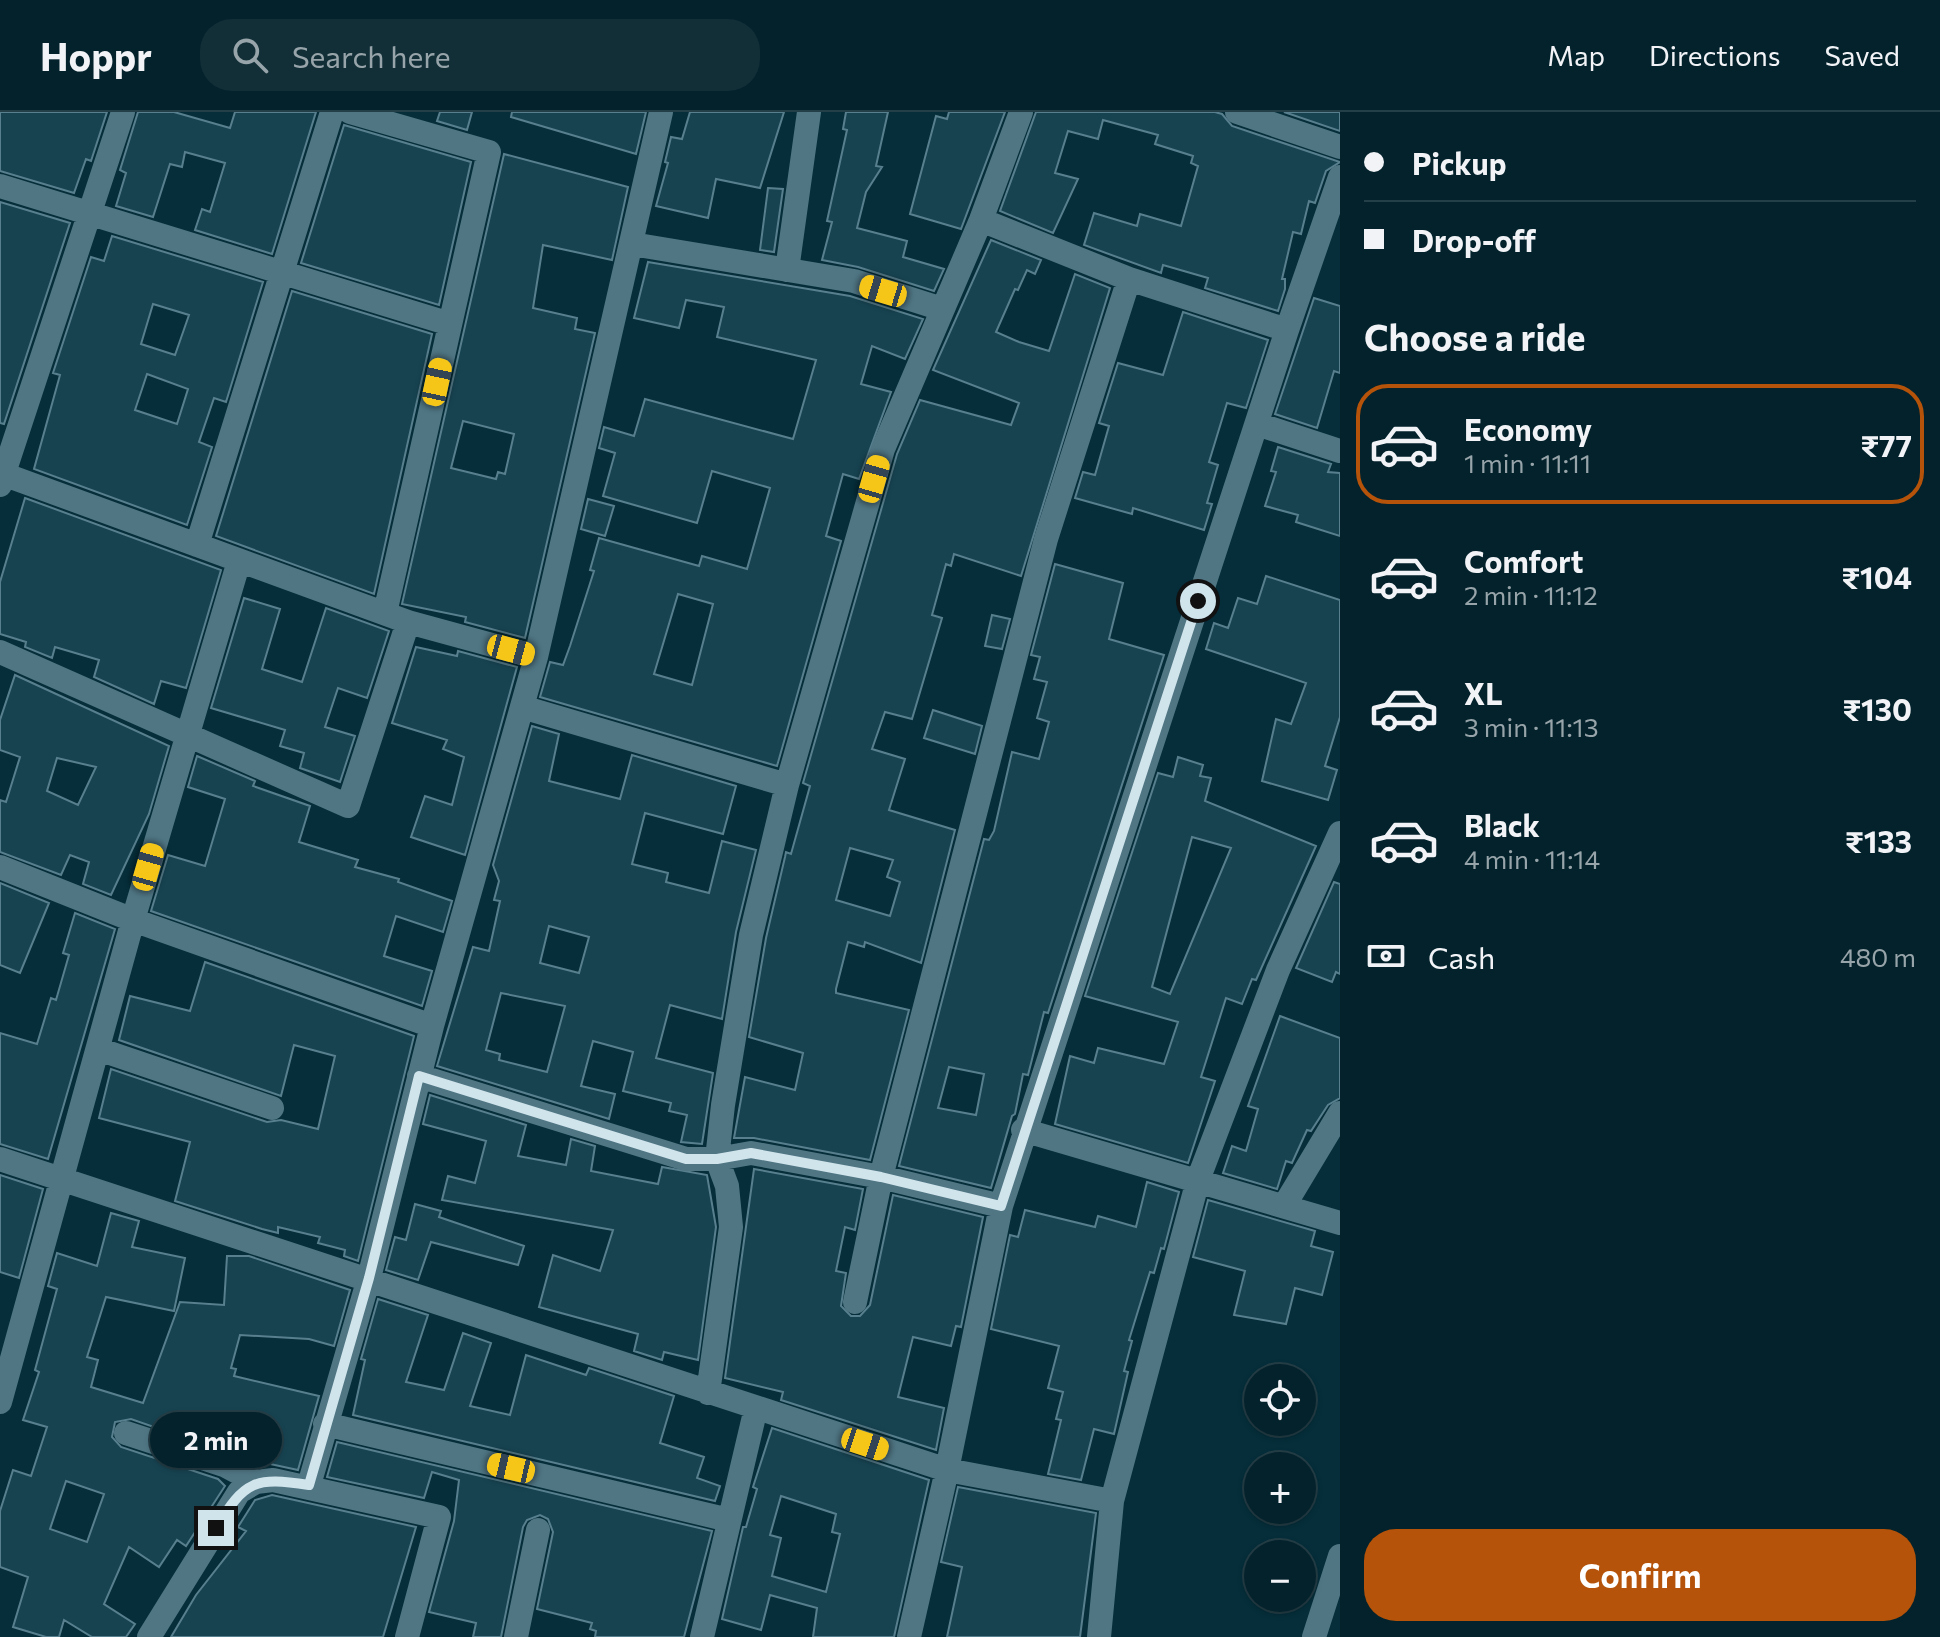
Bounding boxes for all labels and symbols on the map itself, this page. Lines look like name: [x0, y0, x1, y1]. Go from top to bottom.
car: [857, 273, 909, 309]
car: [420, 356, 454, 408]
car: [856, 453, 892, 505]
route start: [1180, 583, 1216, 619]
car: [485, 632, 537, 668]
car: [130, 841, 166, 893]
callout: 2 min: [150, 1412, 282, 1468]
car: [838, 1425, 892, 1463]
car: [485, 1451, 537, 1485]
route end: [198, 1510, 234, 1546]

